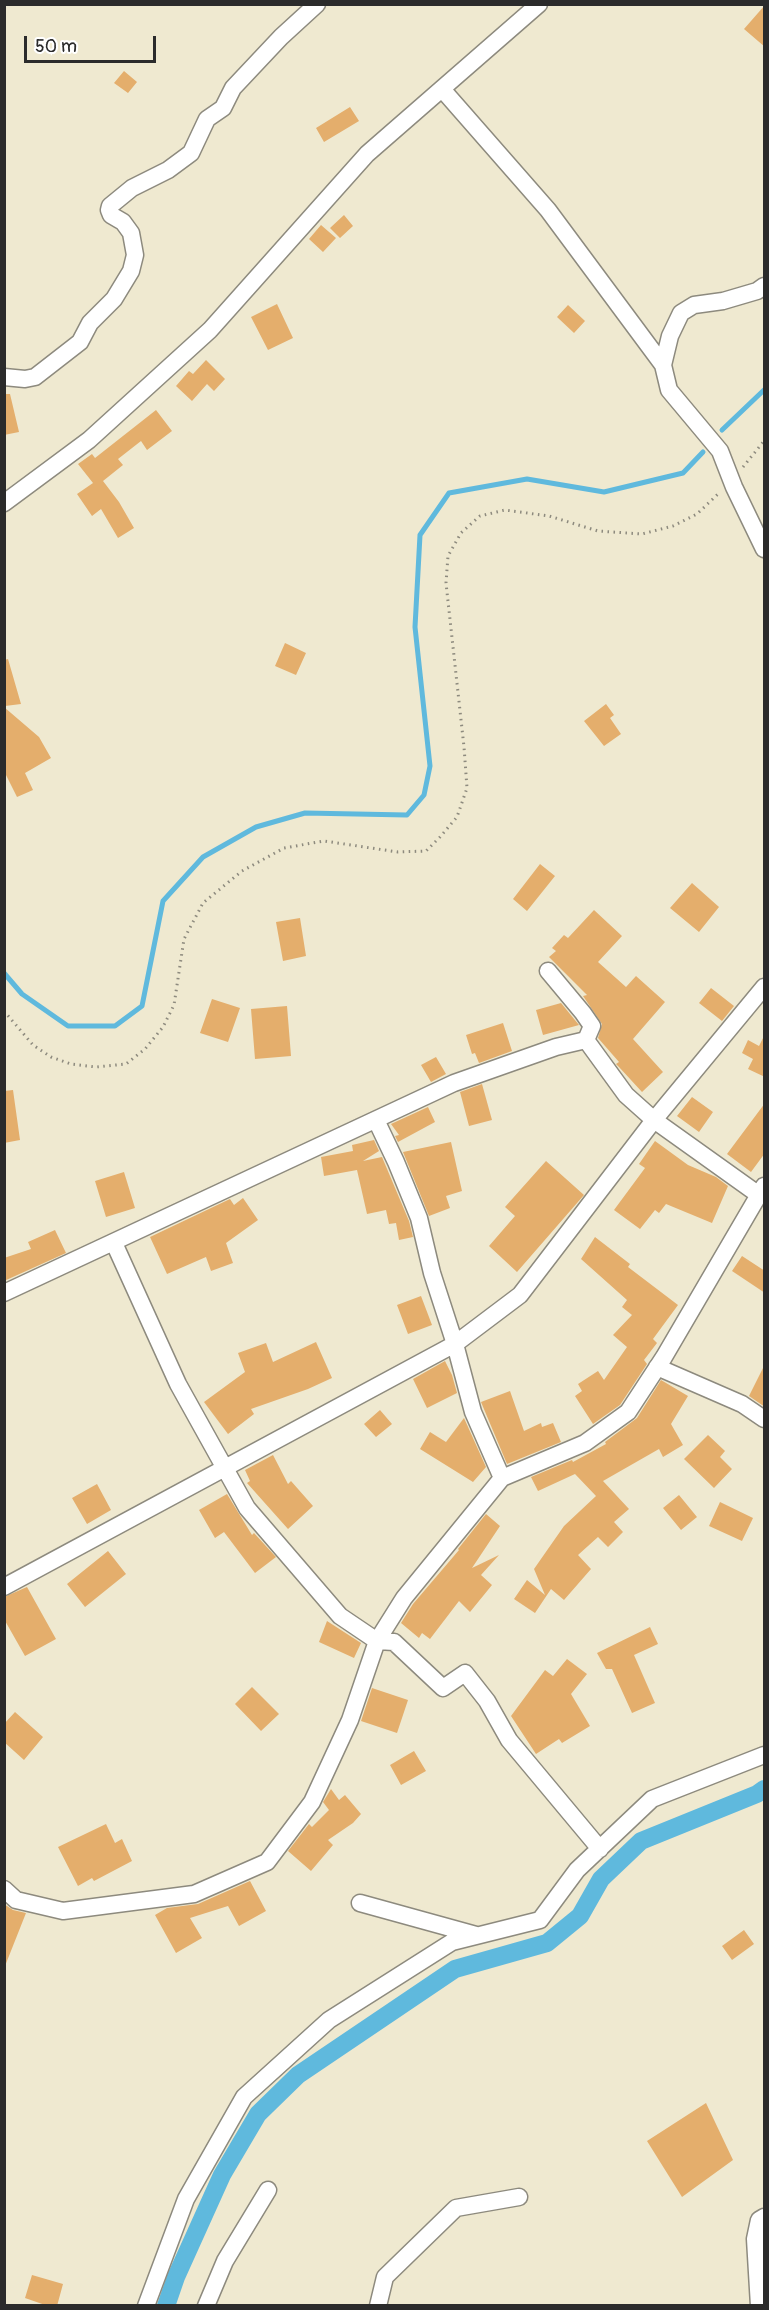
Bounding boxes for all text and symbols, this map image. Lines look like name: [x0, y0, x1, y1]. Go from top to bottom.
scale bar: [27, 24, 159, 62]
text: 50 m: [35, 35, 77, 58]

